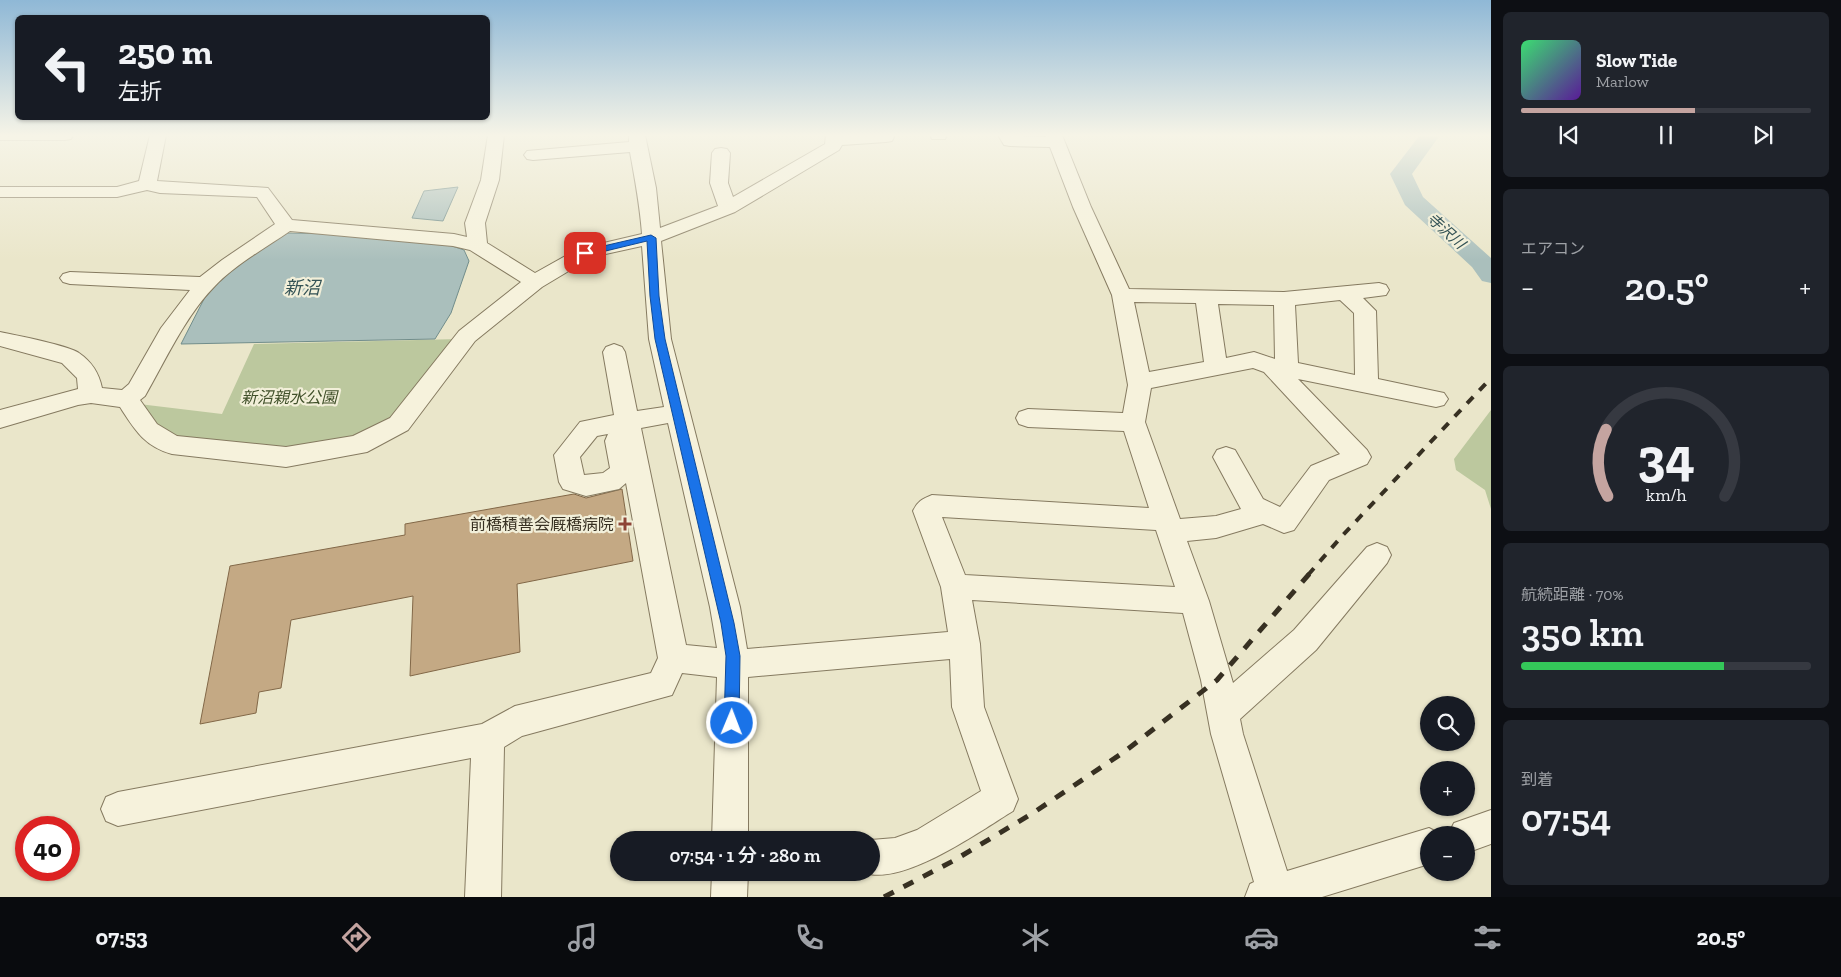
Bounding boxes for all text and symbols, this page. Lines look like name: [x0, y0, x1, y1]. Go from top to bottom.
text: 250 m: [118, 31, 212, 73]
icon: left: [35, 35, 100, 100]
text: Slow Tide: [1596, 49, 1677, 72]
text: Marlow: [1596, 72, 1649, 91]
text: 左折: [118, 78, 162, 105]
icon: previous: [1555, 121, 1583, 149]
icon: pause: [1652, 121, 1680, 149]
icon: next: [1749, 121, 1777, 149]
water label: 寺沢川: [1423, 209, 1470, 254]
pin: [564, 232, 606, 274]
icon: arrive: [571, 239, 599, 267]
text: エアコン: [1521, 239, 1585, 258]
text: 20.5°: [1624, 264, 1709, 310]
text: −: [1521, 271, 1534, 304]
text: +: [1799, 271, 1811, 304]
water label: 新沼: [284, 277, 323, 299]
park label: 新沼親水公園: [241, 388, 339, 407]
text: 34: [1637, 426, 1695, 488]
text: km/h: [1646, 484, 1686, 506]
place label: 前橋積善会厩橋病院: [470, 515, 614, 534]
marker: 前橋積善会厩橋病院: [618, 517, 632, 531]
text: 航続距離 · 70%: [1521, 585, 1624, 604]
text: 350 km: [1521, 610, 1643, 656]
position arrow: [705, 696, 757, 748]
map controls: [1420, 696, 1475, 881]
button: search: [1420, 696, 1475, 751]
button: +: [1420, 761, 1475, 816]
text: 到着: [1521, 770, 1553, 789]
text: 07:54: [1521, 795, 1611, 841]
speed limit sign: 40: [15, 816, 80, 881]
button: −: [1420, 826, 1475, 881]
text: 07:54 · 1 分 · 280 m: [669, 844, 821, 867]
icon: directions: [339, 920, 374, 955]
icon: music: [565, 920, 600, 955]
icon: phone: [792, 920, 827, 955]
icon: climate: [1018, 920, 1053, 955]
icon: car: [1244, 920, 1279, 955]
icon: filters: [1470, 920, 1505, 955]
text: 07:53: [96, 924, 148, 951]
text: 20.5°: [1696, 924, 1745, 951]

